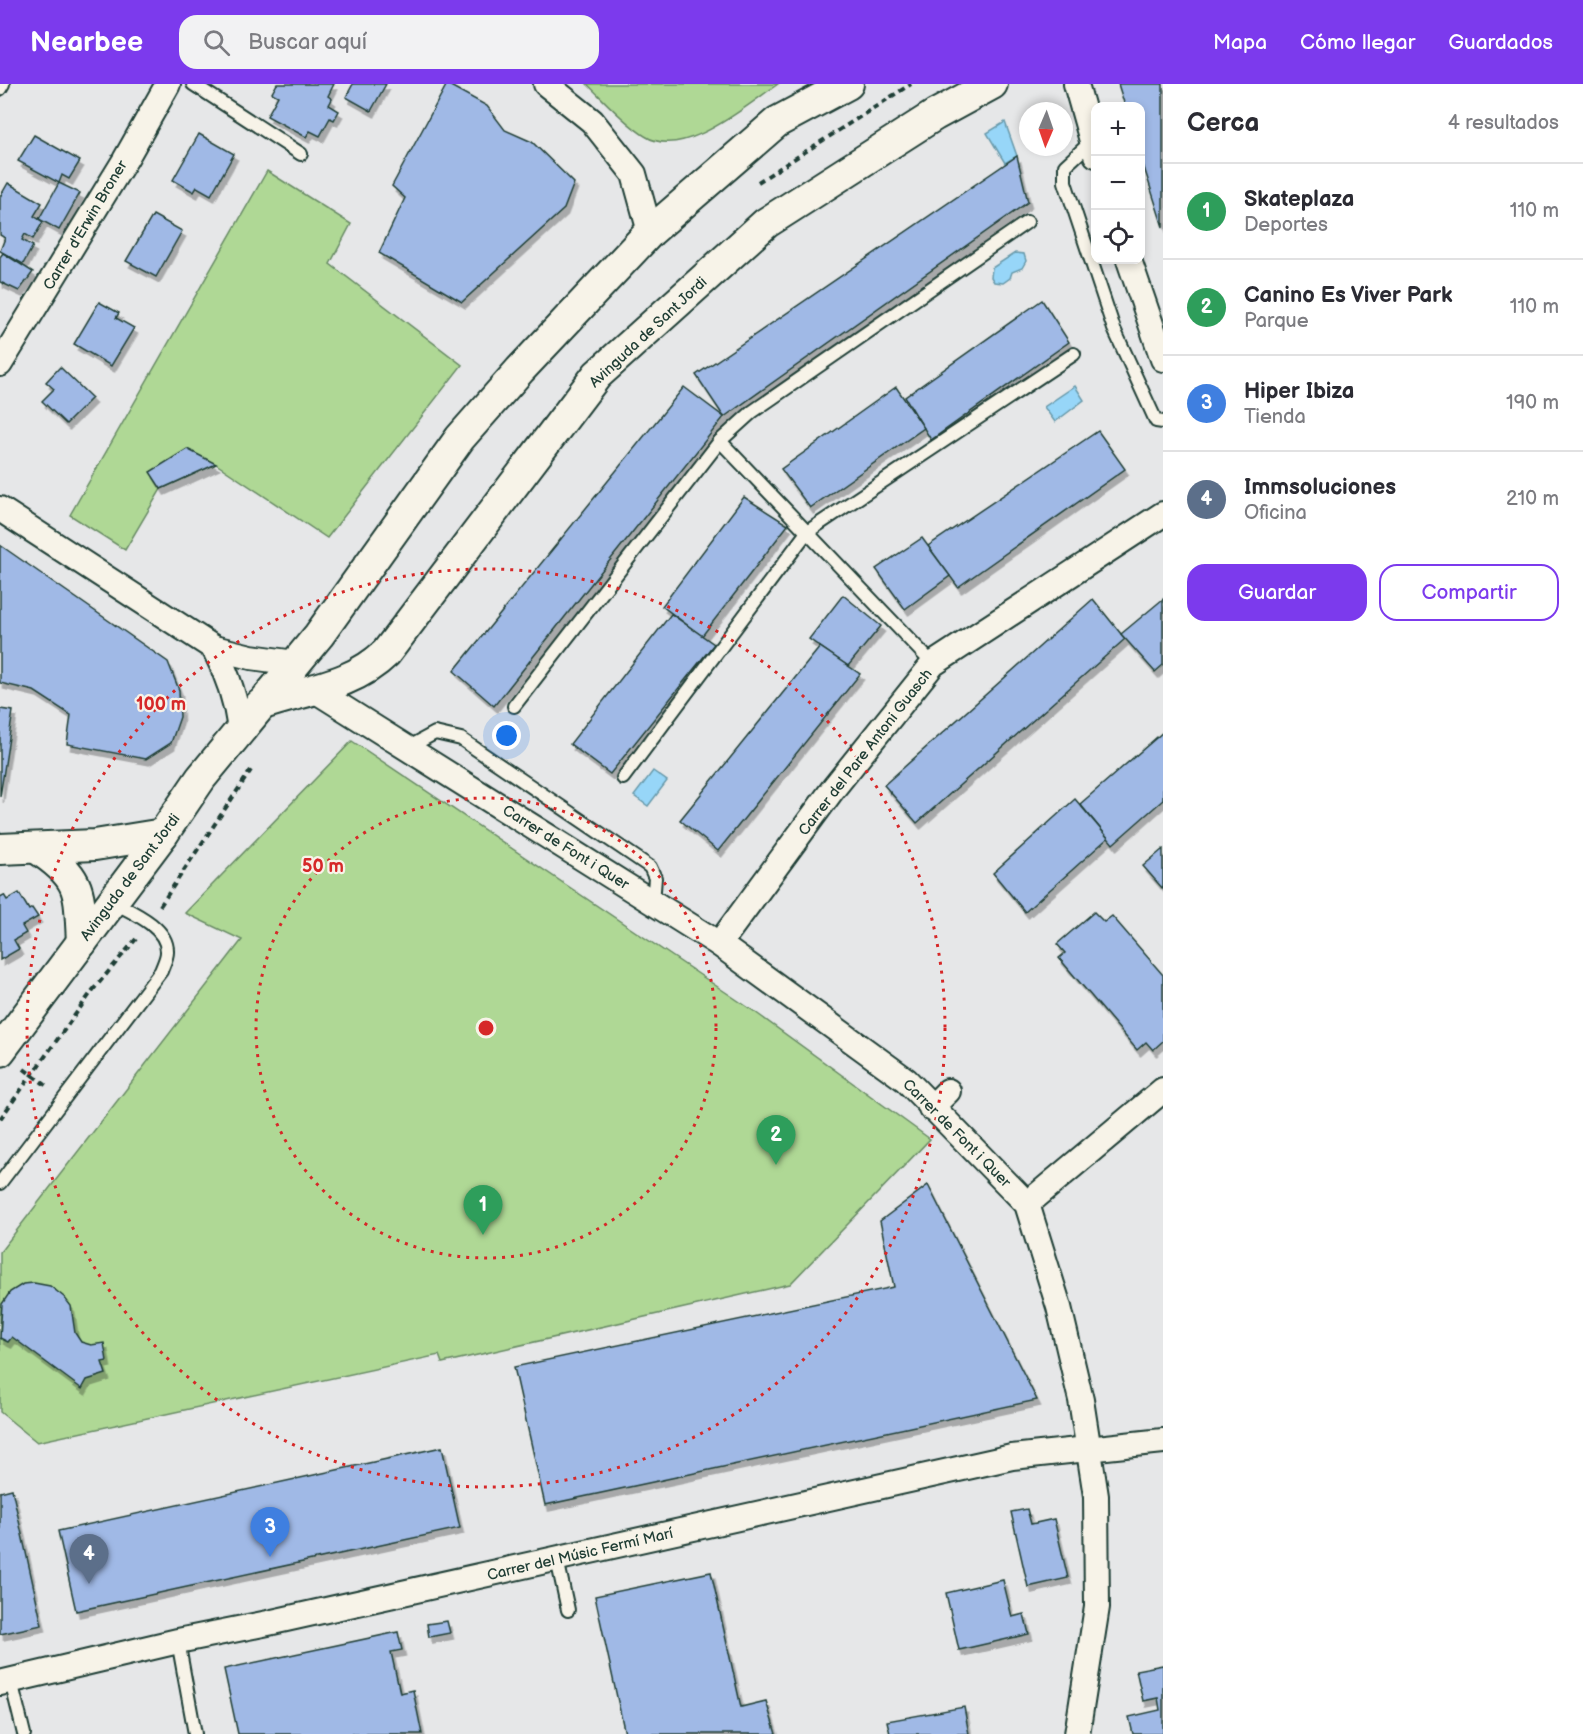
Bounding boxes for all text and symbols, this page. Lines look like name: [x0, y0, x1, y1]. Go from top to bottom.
search box: [179, 15, 599, 69]
text: Nearbee: [30, 26, 143, 59]
icon: search: [200, 26, 233, 59]
text: Buscar aquí: [248, 29, 367, 56]
text: Mapa: [1213, 30, 1267, 55]
text: Cómo llegar: [1300, 30, 1415, 55]
text: Guardados: [1448, 30, 1553, 55]
north arrow: [1019, 102, 1073, 156]
map controls: [1091, 102, 1145, 264]
button: +: [1091, 102, 1145, 156]
text: Cerca: [1187, 108, 1259, 139]
text: 4 resultados: [1448, 111, 1559, 135]
street label: Carrer d'Erwin Broner: [39, 156, 132, 294]
button: −: [1091, 156, 1145, 210]
text: Skateplaza: [1244, 186, 1354, 213]
text: 1: [1202, 199, 1211, 223]
text: 110 m: [1510, 199, 1559, 223]
button: locate: [1091, 210, 1145, 264]
text: Deportes: [1244, 213, 1328, 237]
street label: Avinguda de Sant Jordi: [585, 273, 711, 392]
text: Canino Es Viver Park: [1244, 282, 1452, 309]
text: 2: [1201, 295, 1212, 319]
text: 110 m: [1510, 295, 1559, 319]
text: Parque: [1244, 309, 1309, 333]
text: Hiper Ibiza: [1244, 378, 1354, 405]
text: 3: [1201, 391, 1212, 415]
text: 190 m: [1506, 391, 1559, 415]
text: Tienda: [1244, 405, 1306, 429]
text: Immsoluciones: [1244, 474, 1396, 501]
text: 4: [1201, 487, 1212, 511]
text: 210 m: [1506, 487, 1559, 511]
text: Oficina: [1244, 501, 1307, 525]
button: Guardar: [1187, 564, 1367, 621]
button: Compartir: [1379, 564, 1559, 621]
street label: Carrer del Pare Antoni Guasch: [794, 665, 936, 839]
text: 100 m: [136, 694, 186, 715]
your location: [492, 721, 521, 750]
street label: Carrer de Font i Quer: [499, 801, 633, 894]
street label: Avinguda de Sant Jordi: [76, 810, 184, 945]
text: 50 m: [302, 856, 344, 877]
centre of rings: [476, 1018, 496, 1038]
street label: Carrer de Font i Quer: [898, 1075, 1015, 1192]
pin: 2: [756, 1116, 796, 1165]
pin: 1: [464, 1186, 502, 1235]
pin: 3: [250, 1508, 290, 1557]
street label: Carrer del Músic Fermí Marí: [485, 1524, 675, 1585]
pin: 4: [70, 1534, 109, 1584]

